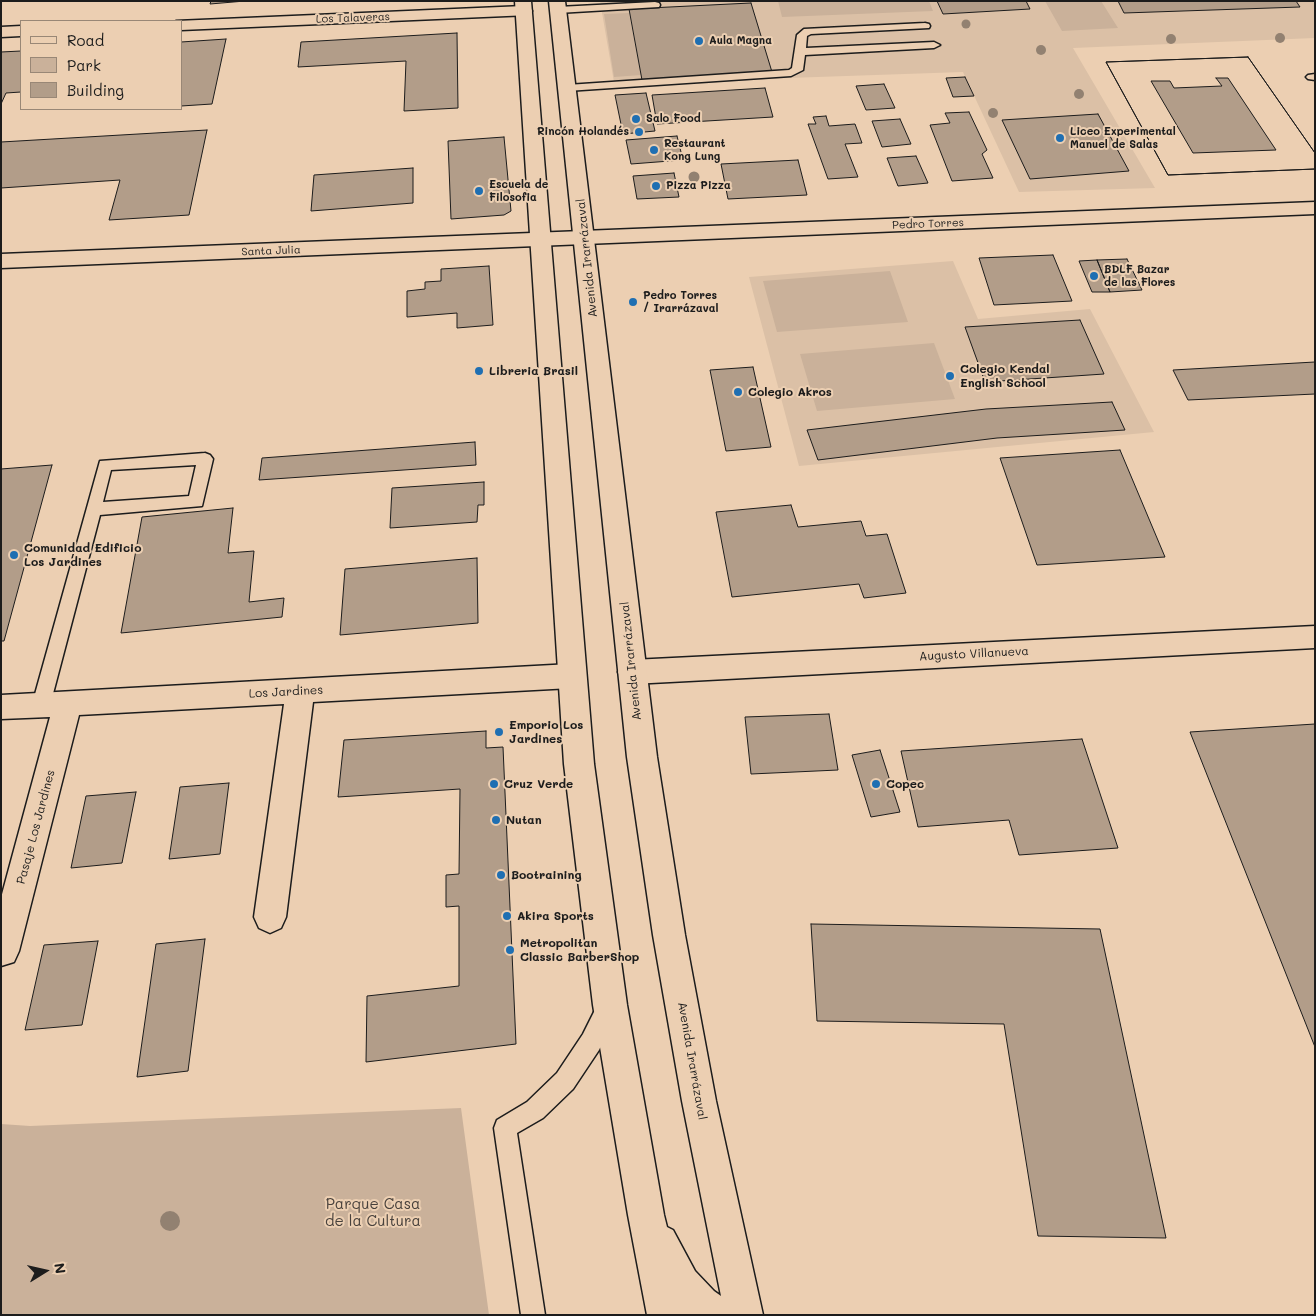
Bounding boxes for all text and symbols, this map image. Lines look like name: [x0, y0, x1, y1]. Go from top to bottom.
street label: Los Talaveras: [316, 10, 390, 26]
legend: [20, 20, 182, 110]
text: Road: [67, 30, 104, 50]
place label: Aula Magna: [709, 34, 772, 48]
marker: Aula Magna: [693, 35, 705, 47]
text: Park: [67, 55, 101, 75]
text: Building: [67, 80, 124, 100]
place label: Salo Food: [646, 112, 701, 126]
marker: Salo Food: [630, 113, 642, 125]
place label: Rincón Holandés: [537, 125, 629, 139]
place label: Liceo Experimental Manuel de Salas: [1070, 125, 1176, 151]
marker: Rincón Holandés: [633, 126, 645, 138]
marker: Liceo Experimental Manuel de Salas: [1054, 132, 1066, 144]
place label: Restaurant Kong Lung: [664, 137, 725, 163]
marker: Restaurant Kong Lung: [648, 144, 660, 156]
place label: Escuela de Filosofia: [489, 178, 548, 204]
place label: Pizza Pizza: [666, 179, 731, 193]
marker: Pizza Pizza: [650, 180, 662, 192]
marker: Escuela de Filosofia: [473, 185, 485, 197]
street label: Avenida Irarrázaval: [574, 198, 600, 318]
street label: Pedro Torres: [892, 216, 964, 232]
street label: Santa Julia: [241, 243, 301, 259]
place label: BDLF Bazar de las Flores: [1104, 263, 1175, 289]
marker: BDLF Bazar de las Flores: [1088, 270, 1100, 282]
place label: Pedro Torres / Irarrázaval: [643, 289, 718, 315]
marker: Pedro Torres / Irarrázaval: [627, 296, 639, 308]
place label: Colegio Kendal English School: [960, 362, 1050, 390]
place label: Libreria Brasil: [489, 364, 578, 378]
marker: Libreria Brasil: [473, 365, 485, 377]
marker: Colegio Kendal English School: [944, 370, 956, 382]
place label: Colegio Akros: [748, 385, 832, 399]
marker: Colegio Akros: [732, 386, 744, 398]
place label: Comunidad Edificio Los Jardines: [24, 541, 141, 569]
marker: Comunidad Edificio Los Jardines: [8, 549, 20, 561]
street label: Avenida Irarrázaval: [618, 601, 644, 721]
street label: Augusto Villanueva: [919, 644, 1029, 664]
street label: Los Jardines: [248, 683, 324, 701]
place label: Emporio Los Jardines: [509, 718, 583, 746]
marker: Emporio Los Jardines: [493, 726, 505, 738]
street label: Pasaje Los Jardines: [14, 768, 58, 886]
place label: Cruz Verde: [504, 777, 573, 791]
place label: Copec: [886, 777, 924, 791]
marker: Cruz Verde: [488, 778, 500, 790]
marker: Copec: [870, 778, 882, 790]
place label: Nutan: [506, 813, 542, 827]
marker: Nutan: [490, 814, 502, 826]
place label: Bootraining: [511, 868, 582, 882]
marker: Bootraining: [495, 869, 507, 881]
place label: Akira Sports: [517, 909, 594, 923]
marker: Akira Sports: [501, 910, 513, 922]
place label: Metropolitan Classic BarberShop: [520, 936, 639, 964]
marker: Metropolitan Classic BarberShop: [504, 944, 516, 956]
street label: Avenida Irarrázaval: [675, 1001, 709, 1121]
park label: Parque Casa de la Cultura: [325, 1195, 421, 1230]
north arrow: [20, 1246, 70, 1296]
text: N: [50, 1261, 71, 1275]

